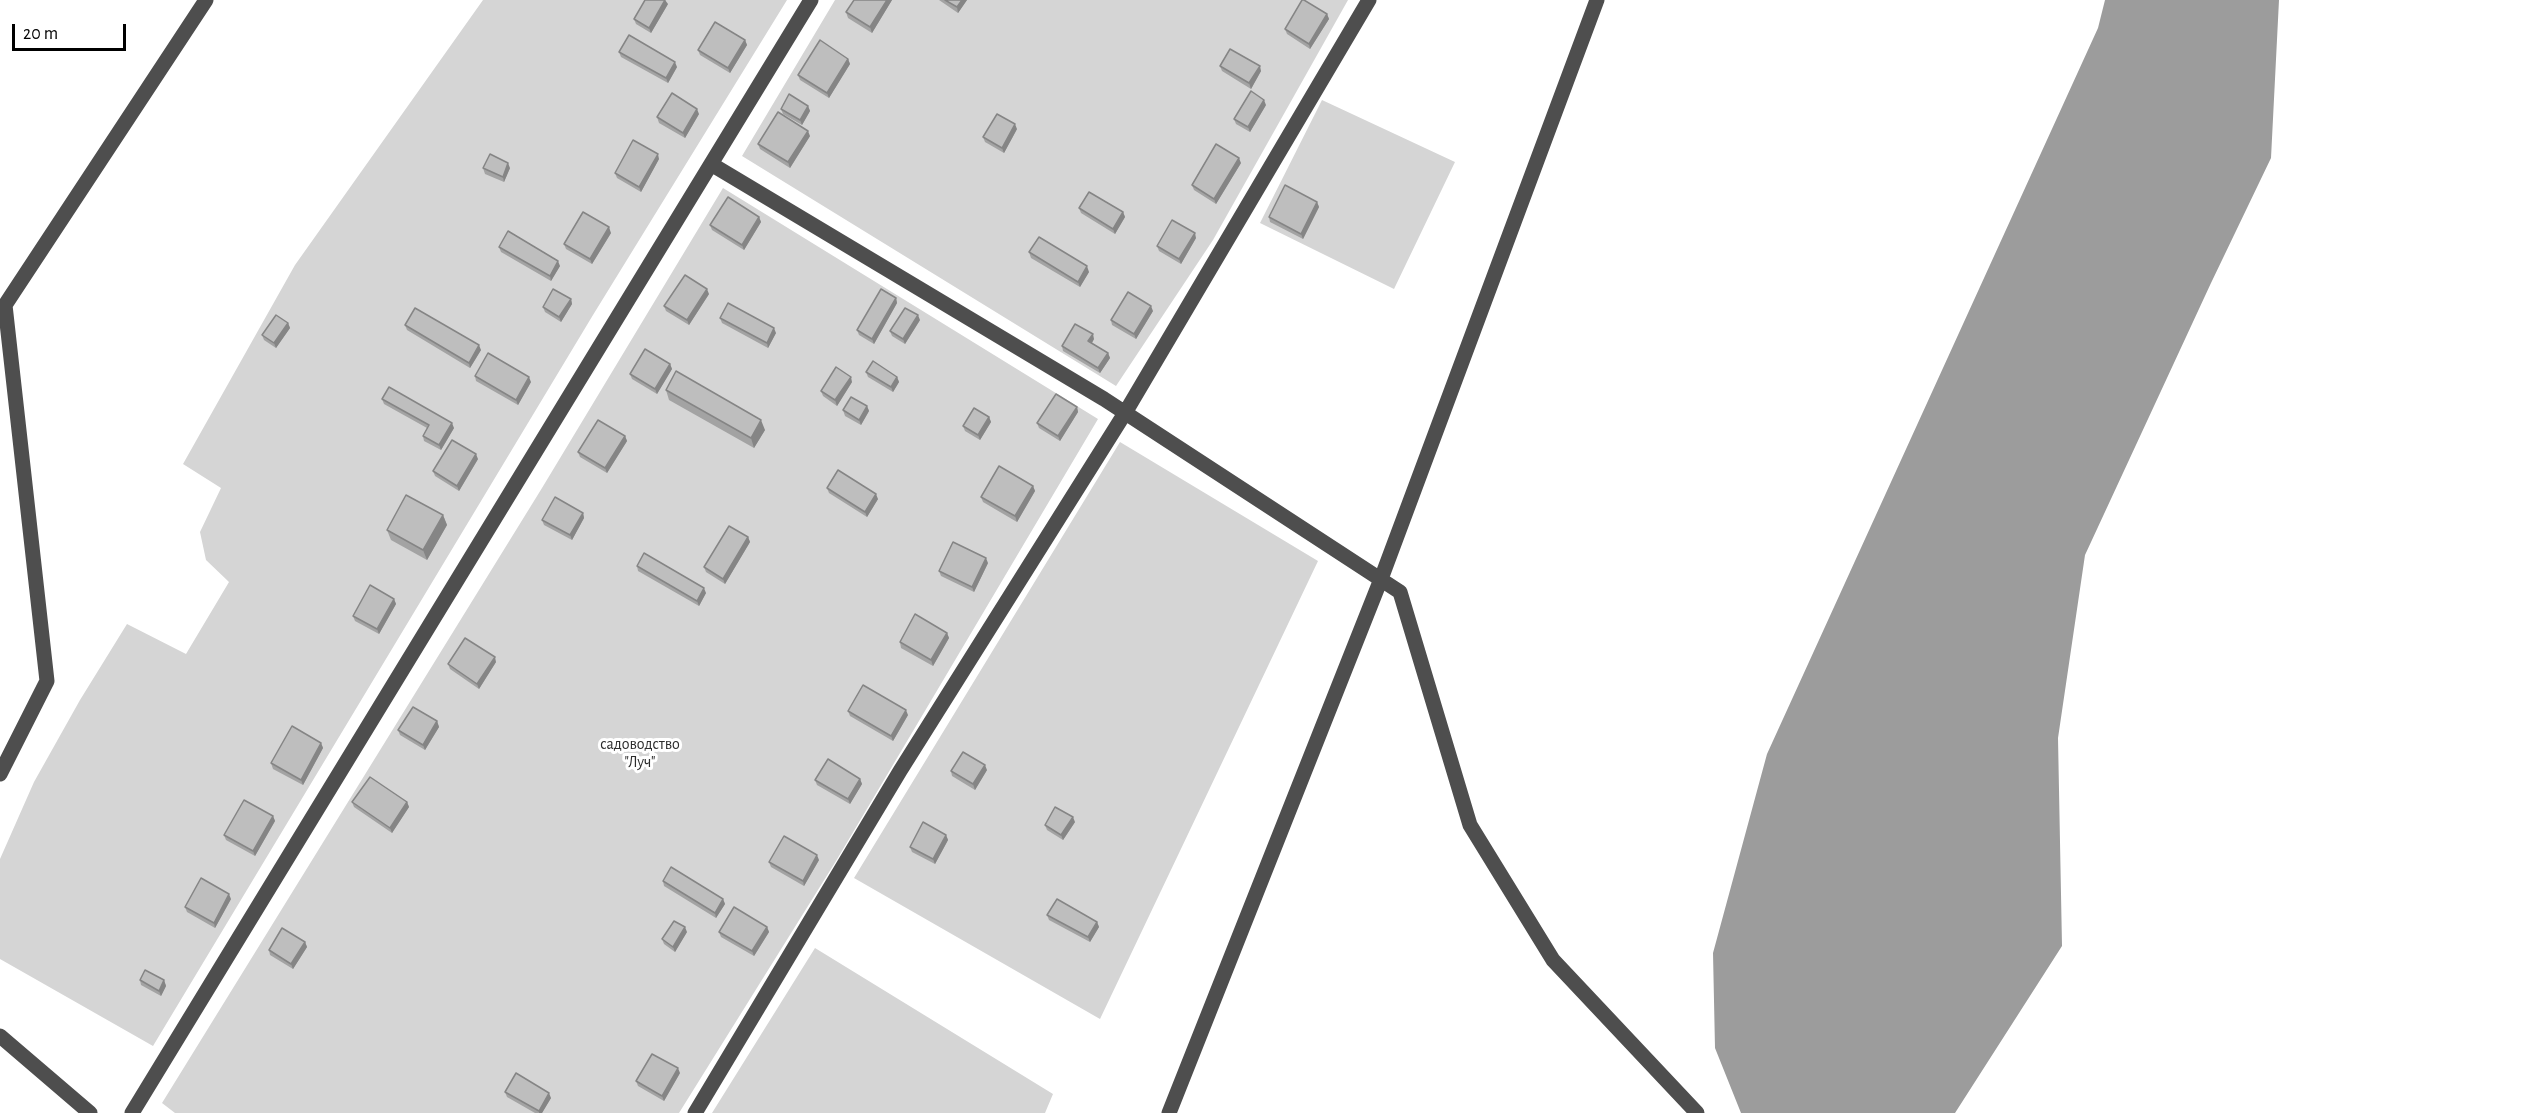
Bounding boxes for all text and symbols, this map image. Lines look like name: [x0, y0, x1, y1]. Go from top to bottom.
scale bar: [15, 12, 129, 50]
text: 20 m: [23, 25, 58, 43]
park label: садоводство "Луч": [600, 734, 680, 772]

